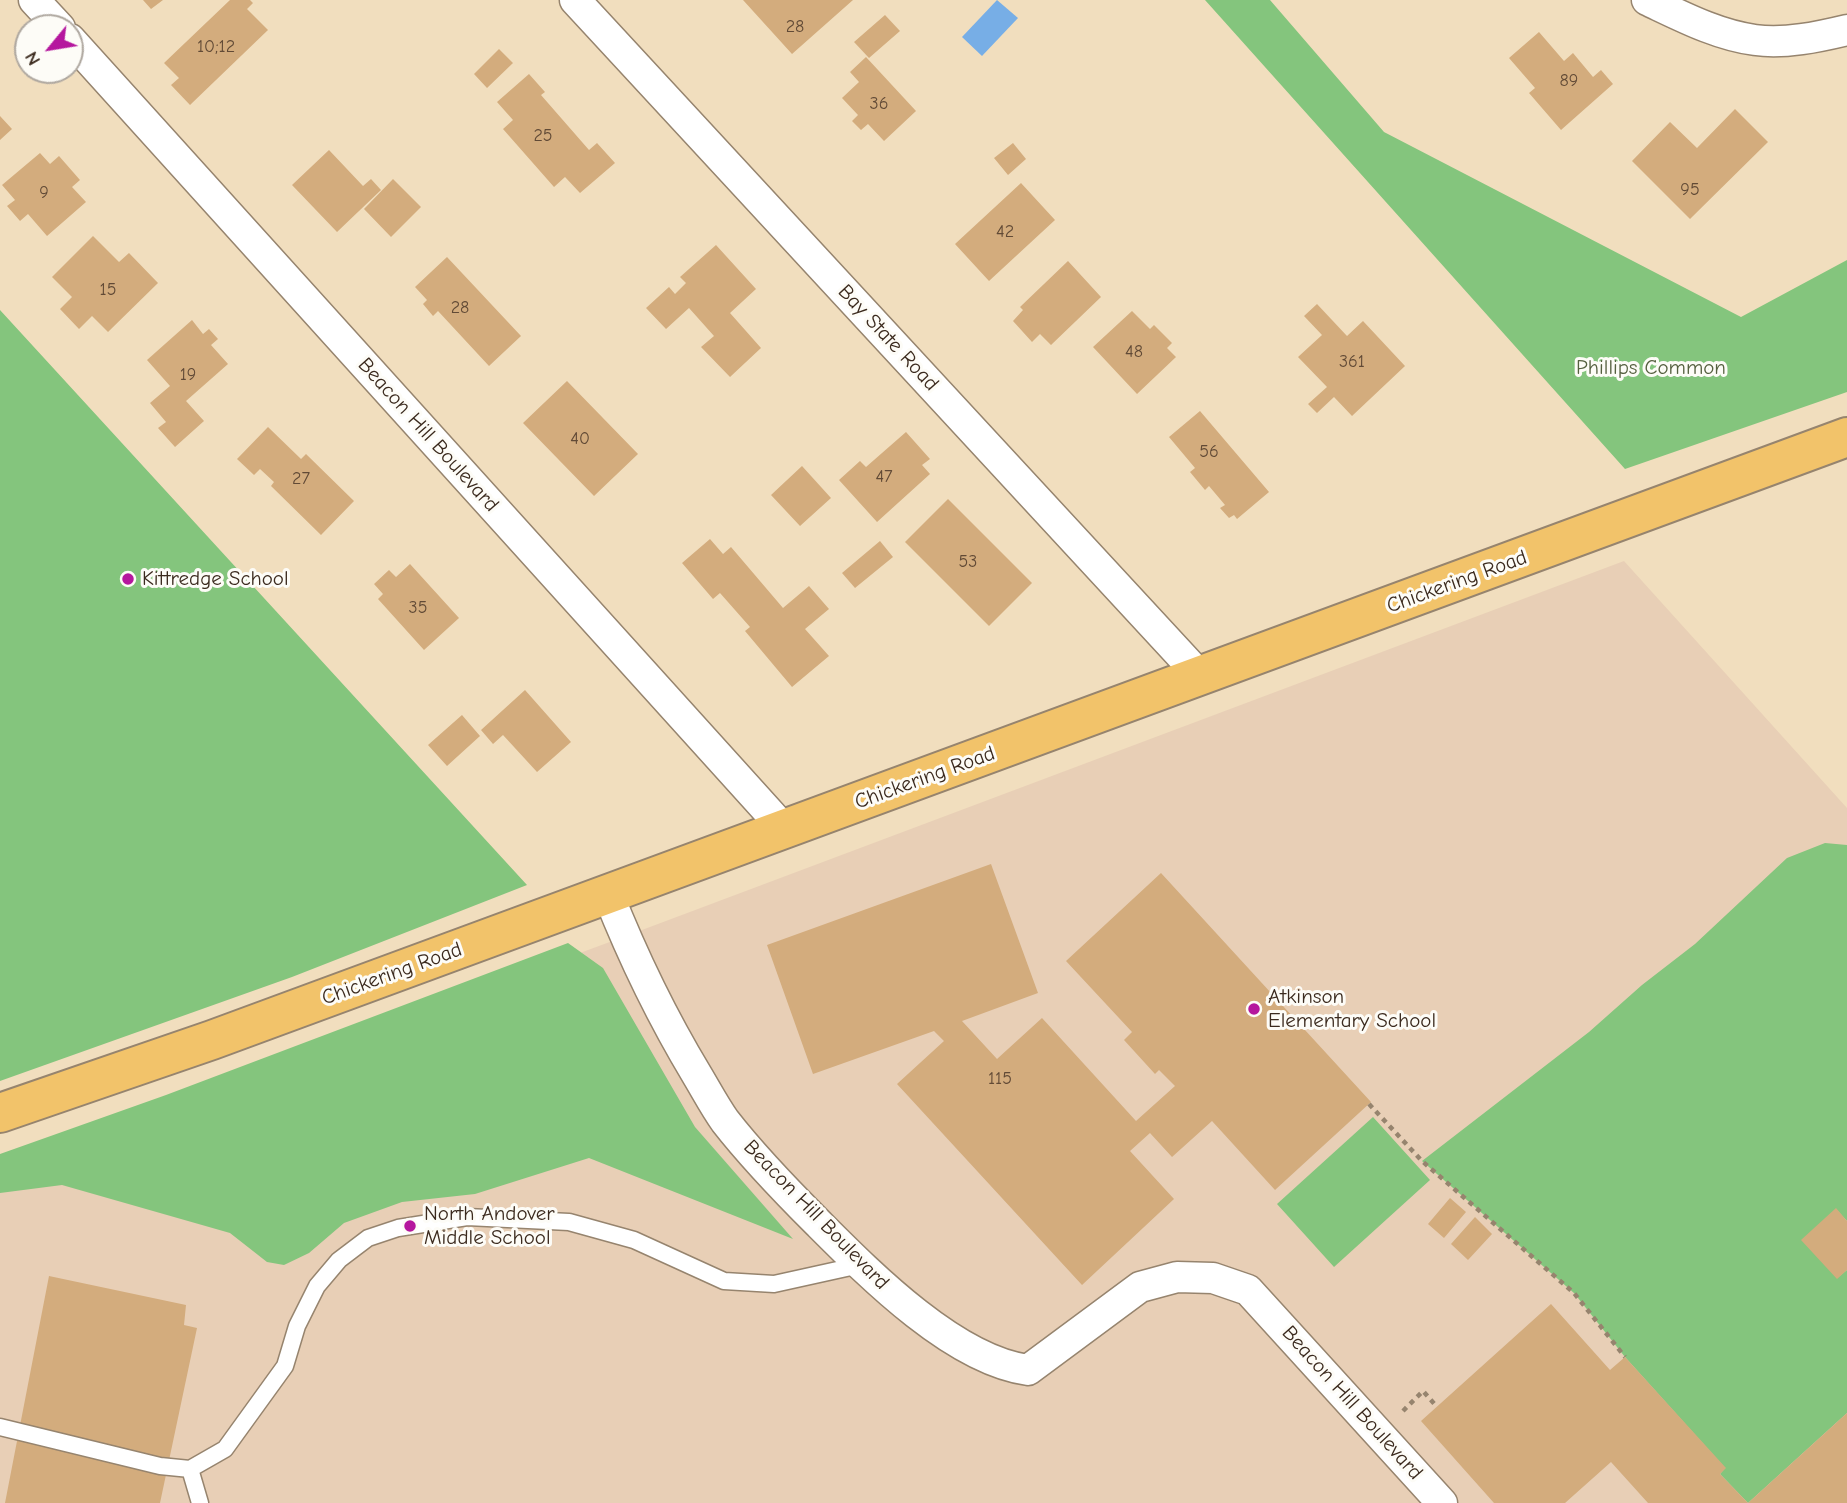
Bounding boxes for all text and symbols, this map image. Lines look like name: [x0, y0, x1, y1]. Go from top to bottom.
north arrow: [14, 14, 84, 84]
house number: 28: [786, 16, 804, 38]
house number: 10;12: [197, 36, 235, 58]
text: N: [20, 48, 45, 69]
house number: 89: [1560, 70, 1578, 92]
house number: 36: [870, 93, 888, 115]
house number: 25: [533, 125, 553, 147]
house number: 95: [1680, 179, 1700, 201]
house number: 9: [39, 182, 49, 204]
house number: 42: [996, 221, 1014, 243]
house number: 15: [100, 279, 116, 301]
street label: Bay State Road: [832, 280, 944, 396]
house number: 28: [451, 297, 469, 319]
house number: 48: [1125, 341, 1143, 363]
house number: 361: [1339, 351, 1365, 373]
street label: Beacon Hill Boulevard: [352, 353, 504, 517]
park label: Phillips Common: [1576, 355, 1726, 381]
house number: 19: [180, 364, 196, 386]
house number: 40: [570, 428, 590, 450]
house number: 56: [1199, 441, 1219, 463]
house number: 47: [875, 466, 893, 488]
house number: 27: [292, 468, 310, 490]
street label: Chickering Road: [1383, 545, 1531, 619]
house number: 53: [959, 551, 977, 573]
place label: Kittredge School: [142, 566, 289, 592]
marker: Kittredge School: [120, 571, 136, 587]
house number: 35: [409, 597, 427, 619]
street label: Chickering Road: [851, 741, 999, 815]
street label: Chickering Road: [318, 937, 466, 1011]
place label: Atkinson Elementary School: [1268, 984, 1436, 1034]
marker: Atkinson Elementary School: [1246, 1001, 1262, 1017]
house number: 115: [988, 1068, 1012, 1090]
street label: Beacon Hill Boulevard: [738, 1135, 894, 1295]
place label: North Andover Middle School: [424, 1201, 555, 1251]
marker: North Andover Middle School: [402, 1218, 418, 1234]
street label: Beacon Hill Boulevard: [1276, 1321, 1428, 1485]

